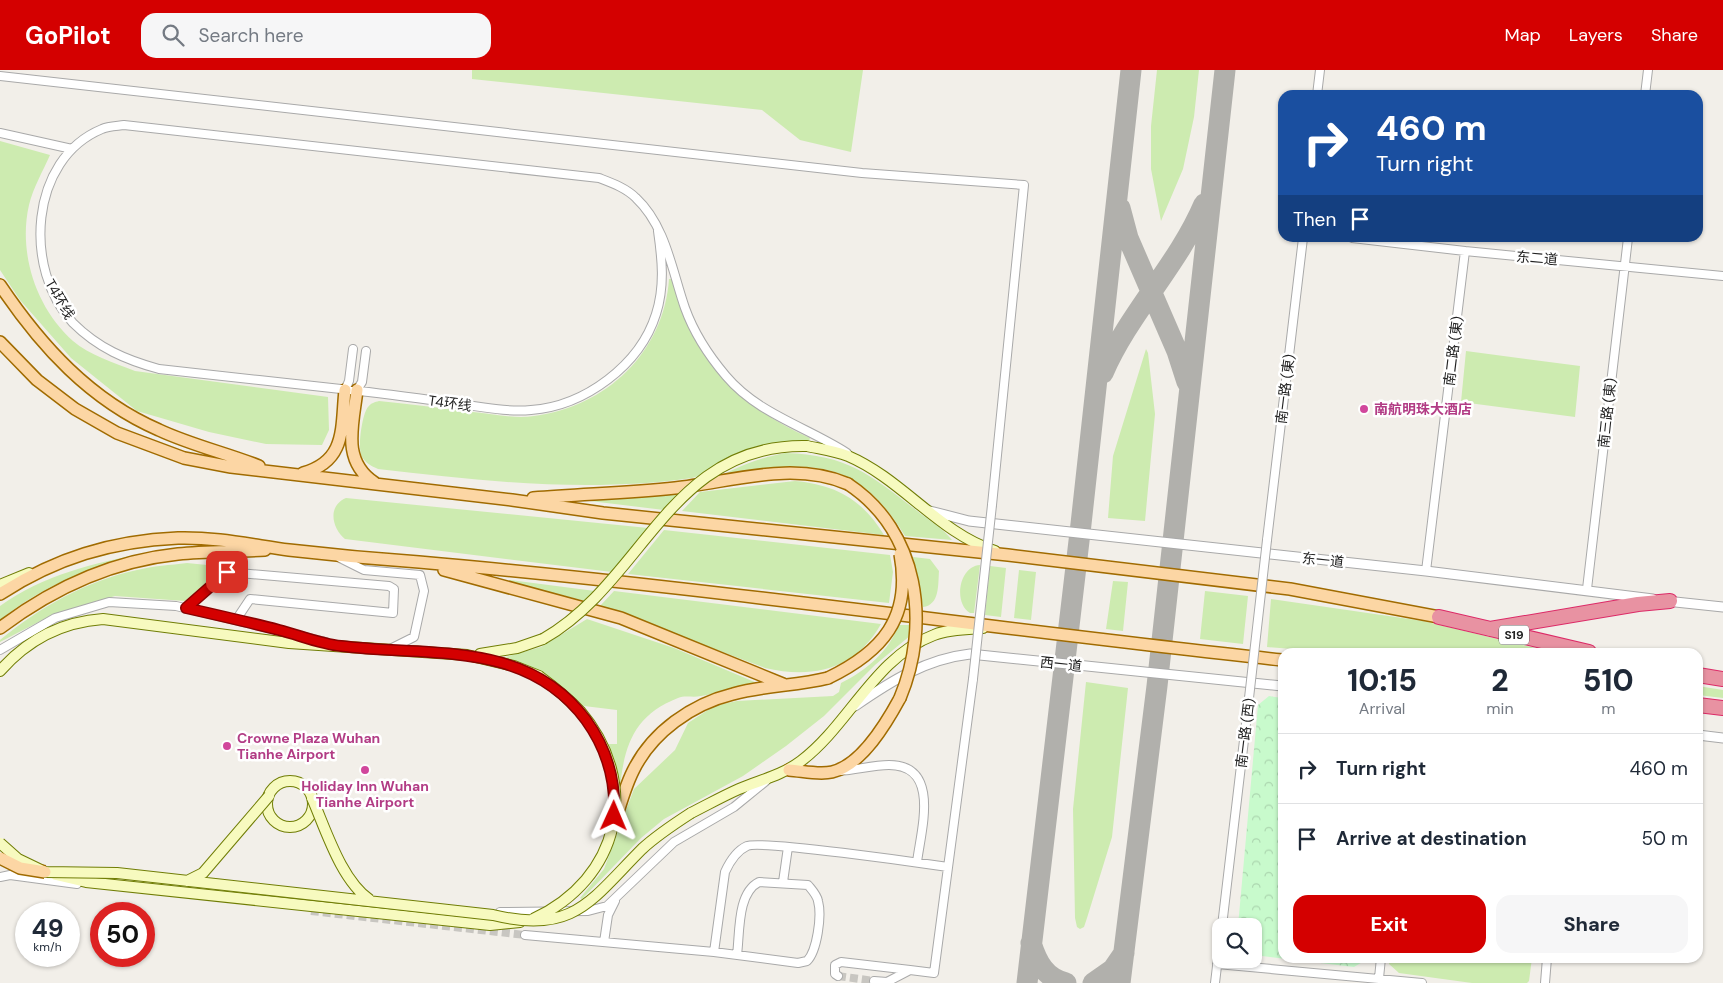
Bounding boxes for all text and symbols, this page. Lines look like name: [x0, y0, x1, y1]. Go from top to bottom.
search box: [141, 13, 491, 58]
text: GoPilot: [25, 20, 111, 51]
icon: search: [159, 21, 187, 49]
text: Search here: [199, 23, 303, 48]
text: Map: [1505, 23, 1541, 47]
text: Layers: [1569, 23, 1623, 47]
text: Share: [1651, 23, 1698, 47]
text: 460 m: [1376, 105, 1487, 151]
icon: right: [1293, 110, 1358, 175]
text: Turn right: [1376, 149, 1473, 178]
icon: arrive: [1346, 205, 1374, 233]
text: Then: [1293, 207, 1336, 232]
street label: 东二道: [1515, 247, 1559, 269]
street label: T4环线: [41, 276, 79, 322]
street label: 南二路 (東): [1440, 315, 1466, 387]
street label: 南一路 (東): [1272, 353, 1298, 425]
street label: 南三路 (東): [1594, 377, 1620, 449]
street label: T4环线: [427, 391, 473, 415]
place label: 南航明珠大酒店: [1374, 400, 1472, 418]
marker: 南航明珠大酒店: [1358, 403, 1370, 415]
street label: 东一道: [1301, 549, 1345, 571]
pin: [206, 551, 248, 593]
icon: arrive: [213, 558, 241, 586]
road number: S19: [1499, 626, 1529, 644]
street label: 西一道: [1039, 653, 1083, 675]
text: 10:15: [1347, 661, 1417, 700]
text: 2: [1491, 661, 1509, 700]
text: 510: [1583, 661, 1634, 700]
street label: 南一路 (西): [1232, 697, 1258, 769]
text: Arrival: [1359, 698, 1405, 719]
text: min: [1486, 698, 1514, 719]
text: m: [1601, 698, 1615, 719]
place label: Crowne Plaza Wuhan Tianhe Airport: [237, 729, 380, 763]
marker: Crowne Plaza Wuhan Tianhe Airport: [221, 740, 233, 752]
icon: right: [1293, 755, 1321, 783]
text: Turn right: [1336, 756, 1426, 781]
text: 460 m: [1630, 756, 1688, 781]
marker: Holiday Inn Wuhan Tianhe Airport: [359, 764, 371, 776]
place label: Holiday Inn Wuhan Tianhe Airport: [301, 777, 429, 811]
position arrow: [587, 789, 639, 841]
icon: arrive: [1293, 825, 1321, 853]
text: Arrive at destination: [1336, 826, 1527, 851]
text: 50 m: [1641, 826, 1688, 851]
button: Exit: [1293, 895, 1486, 953]
button: Share: [1496, 895, 1688, 953]
speed limit sign: 50: [90, 902, 155, 967]
text: 49: [31, 912, 64, 945]
map controls: [1212, 918, 1262, 968]
button: search: [1212, 918, 1262, 968]
text: km/h: [33, 939, 62, 955]

